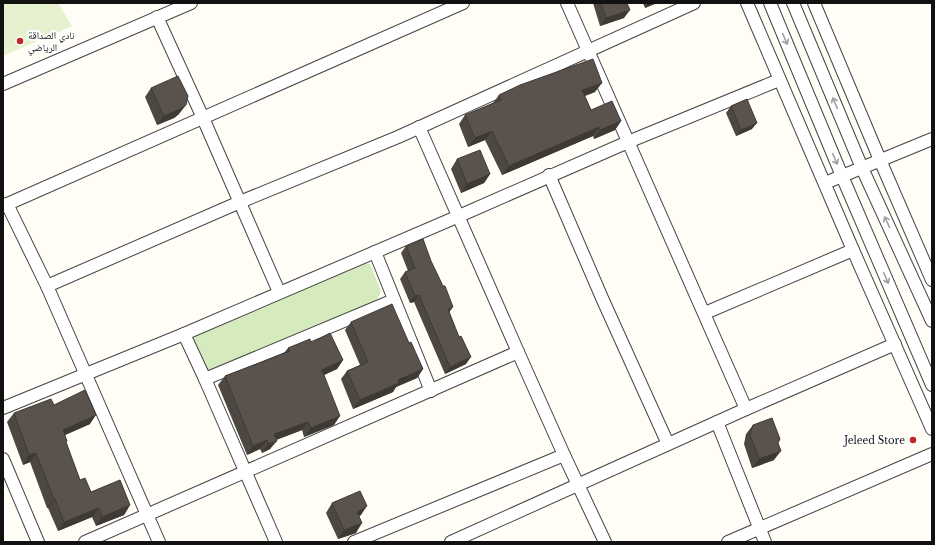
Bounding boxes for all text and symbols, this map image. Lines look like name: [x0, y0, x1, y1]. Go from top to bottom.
place label: نادي الصداقة الرياضي: [28, 29, 75, 55]
one-way arrow: [781, 33, 789, 45]
marker: نادي الصداقة الرياضي: [15, 36, 25, 46]
one-way arrow: [830, 97, 838, 109]
one-way arrow: [832, 153, 839, 165]
one-way arrow: [883, 216, 890, 228]
one-way arrow: [883, 272, 890, 284]
place label: Jeleed Store: [842, 434, 905, 447]
marker: Jeleed Store: [908, 435, 918, 445]

